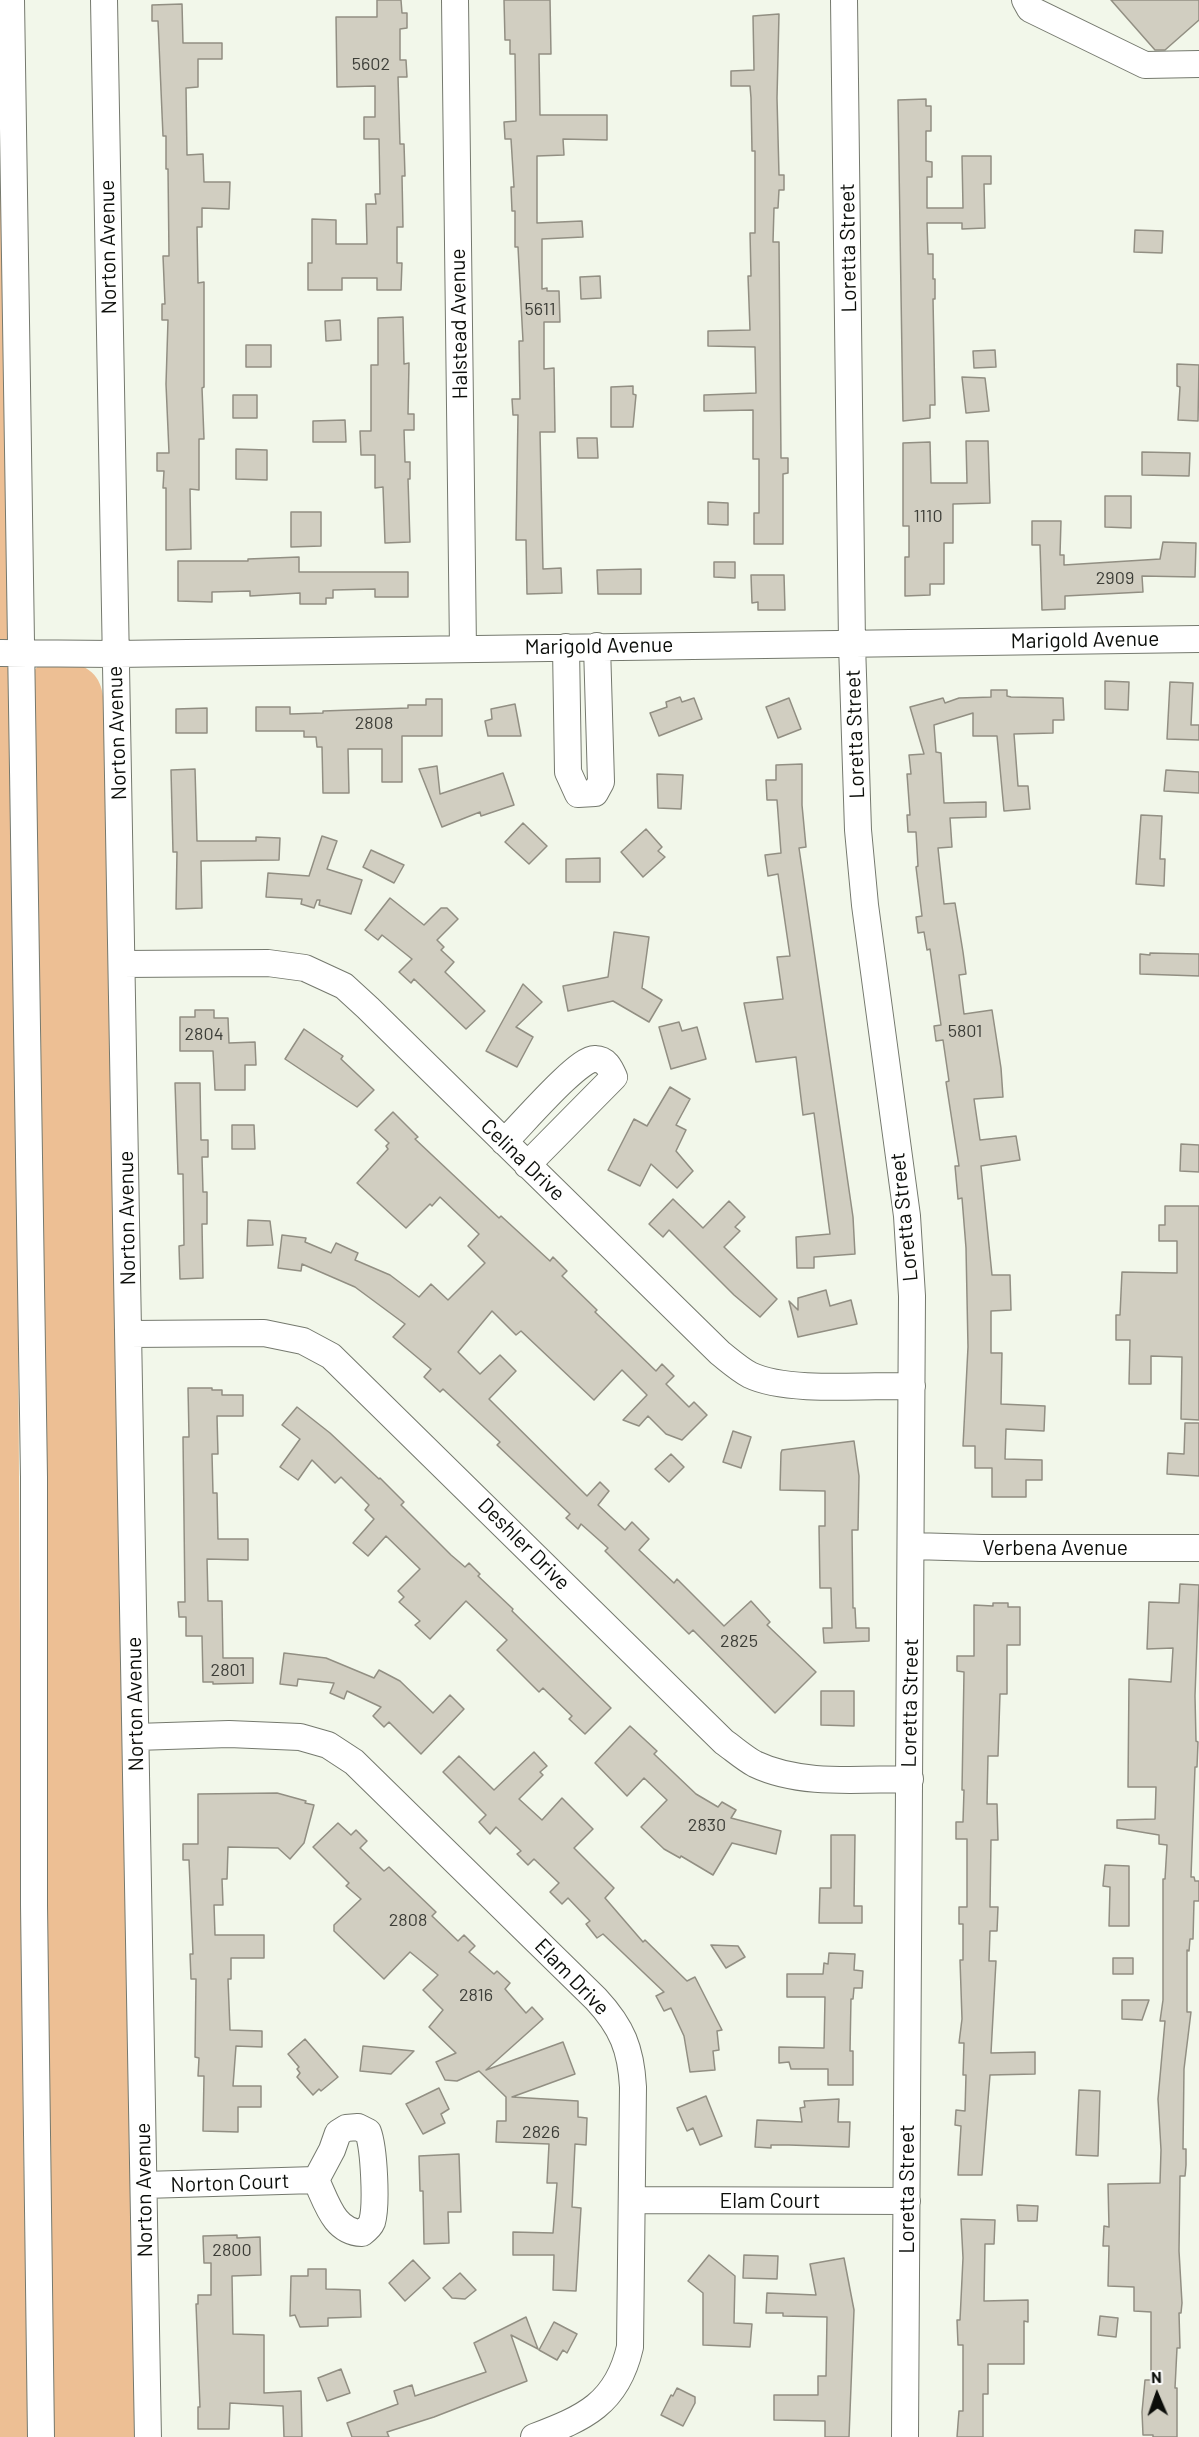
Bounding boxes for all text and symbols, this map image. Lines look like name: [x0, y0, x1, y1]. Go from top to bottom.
house number: 5602: [352, 53, 390, 75]
street label: Norton Avenue: [94, 179, 122, 315]
street label: Loretta Street: [834, 183, 862, 313]
street label: Halstead Avenue: [445, 248, 473, 400]
house number: 5611: [525, 298, 555, 320]
house number: 1110: [913, 505, 943, 527]
house number: 2909: [1096, 567, 1134, 589]
street label: Marigold Avenue: [1010, 626, 1160, 654]
street label: Marigold Avenue: [524, 632, 674, 660]
street label: Norton Avenue: [102, 665, 132, 801]
street label: Loretta Street: [840, 669, 870, 799]
house number: 2808: [355, 712, 393, 734]
house number: 5801: [948, 1020, 982, 1042]
house number: 2804: [184, 1023, 224, 1045]
street label: Celina Drive: [476, 1114, 570, 1206]
street label: Norton Avenue: [113, 1150, 141, 1286]
street label: Loretta Street: [885, 1151, 923, 1283]
street label: Deshler Drive: [473, 1493, 575, 1595]
street label: Verbena Avenue: [982, 1535, 1128, 1561]
house number: 2825: [720, 1630, 758, 1652]
street label: Norton Avenue: [121, 1636, 149, 1772]
street label: Loretta Street: [896, 1638, 924, 1768]
house number: 2801: [211, 1659, 245, 1681]
house number: 2830: [688, 1814, 726, 1836]
house number: 2808: [389, 1909, 427, 1931]
street label: Elam Drive: [529, 1933, 615, 2021]
house number: 2816: [459, 1984, 493, 2006]
house number: 2826: [522, 2121, 560, 2143]
street label: Norton Avenue: [130, 2122, 158, 2258]
street label: Loretta Street: [894, 2124, 920, 2254]
street label: Norton Court: [170, 2168, 290, 2198]
street label: Elam Court: [720, 2188, 820, 2214]
house number: 2800: [212, 2239, 252, 2261]
north arrow: [1127, 2365, 1187, 2425]
text: N: [1151, 2367, 1162, 2386]

